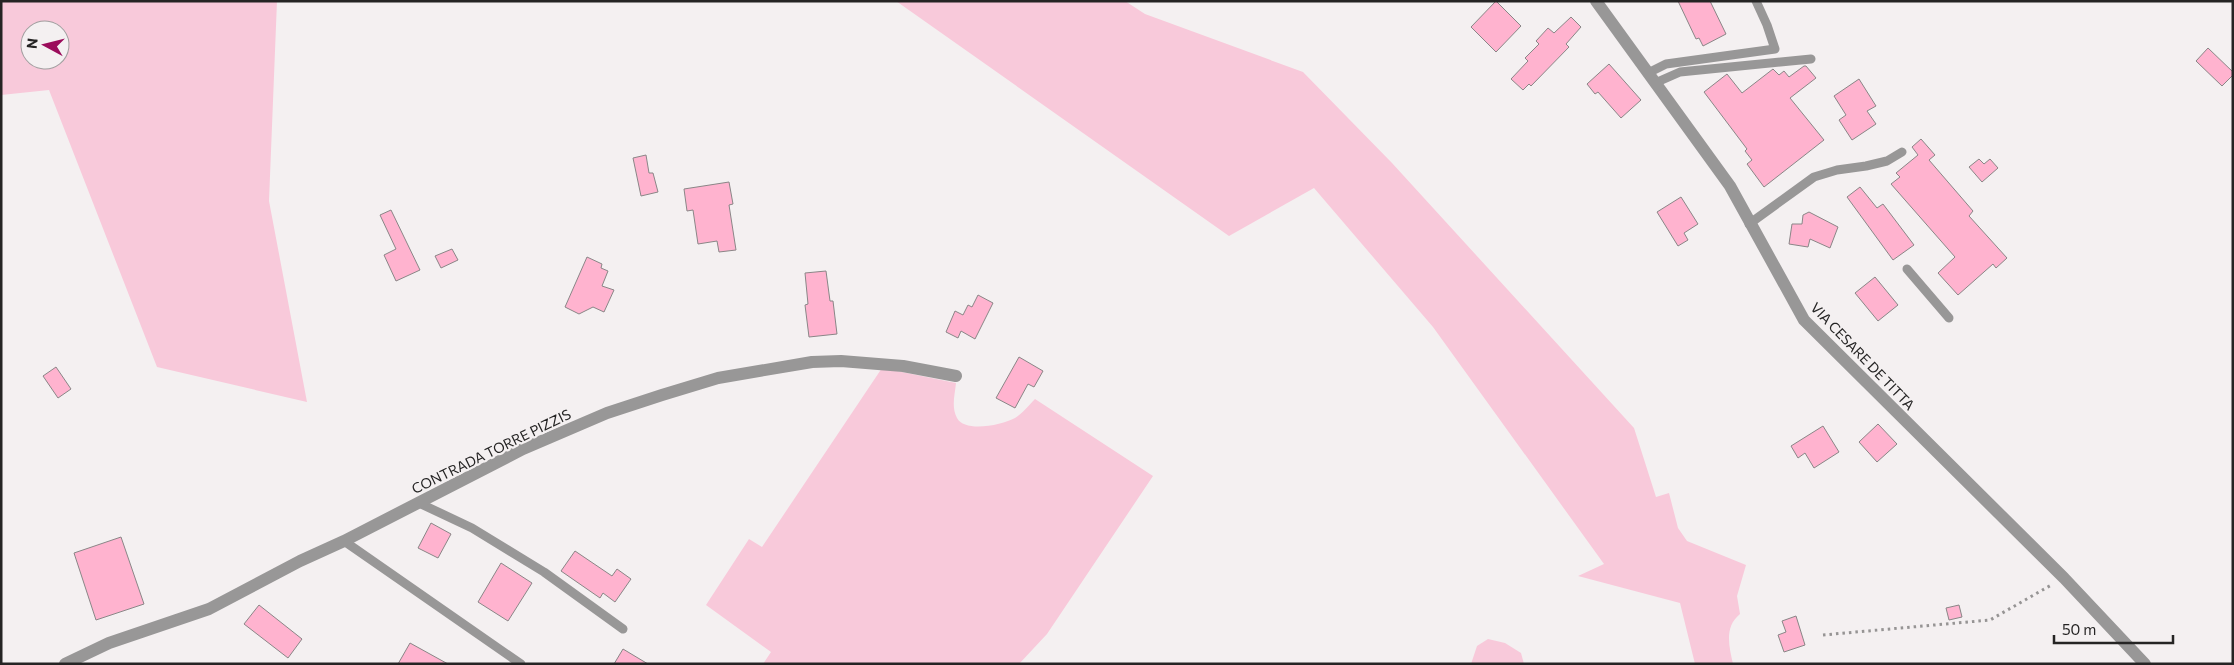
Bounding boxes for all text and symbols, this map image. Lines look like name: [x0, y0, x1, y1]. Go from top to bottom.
north arrow: [20, 20, 70, 70]
text: N: [23, 37, 41, 50]
street label: VIA CESARE DE TITTA: [1807, 299, 1919, 413]
street label: CONTRADA TORRE PIZZIS: [409, 405, 573, 497]
scale bar: [2054, 612, 2173, 644]
text: 50 m: [2062, 620, 2096, 638]

